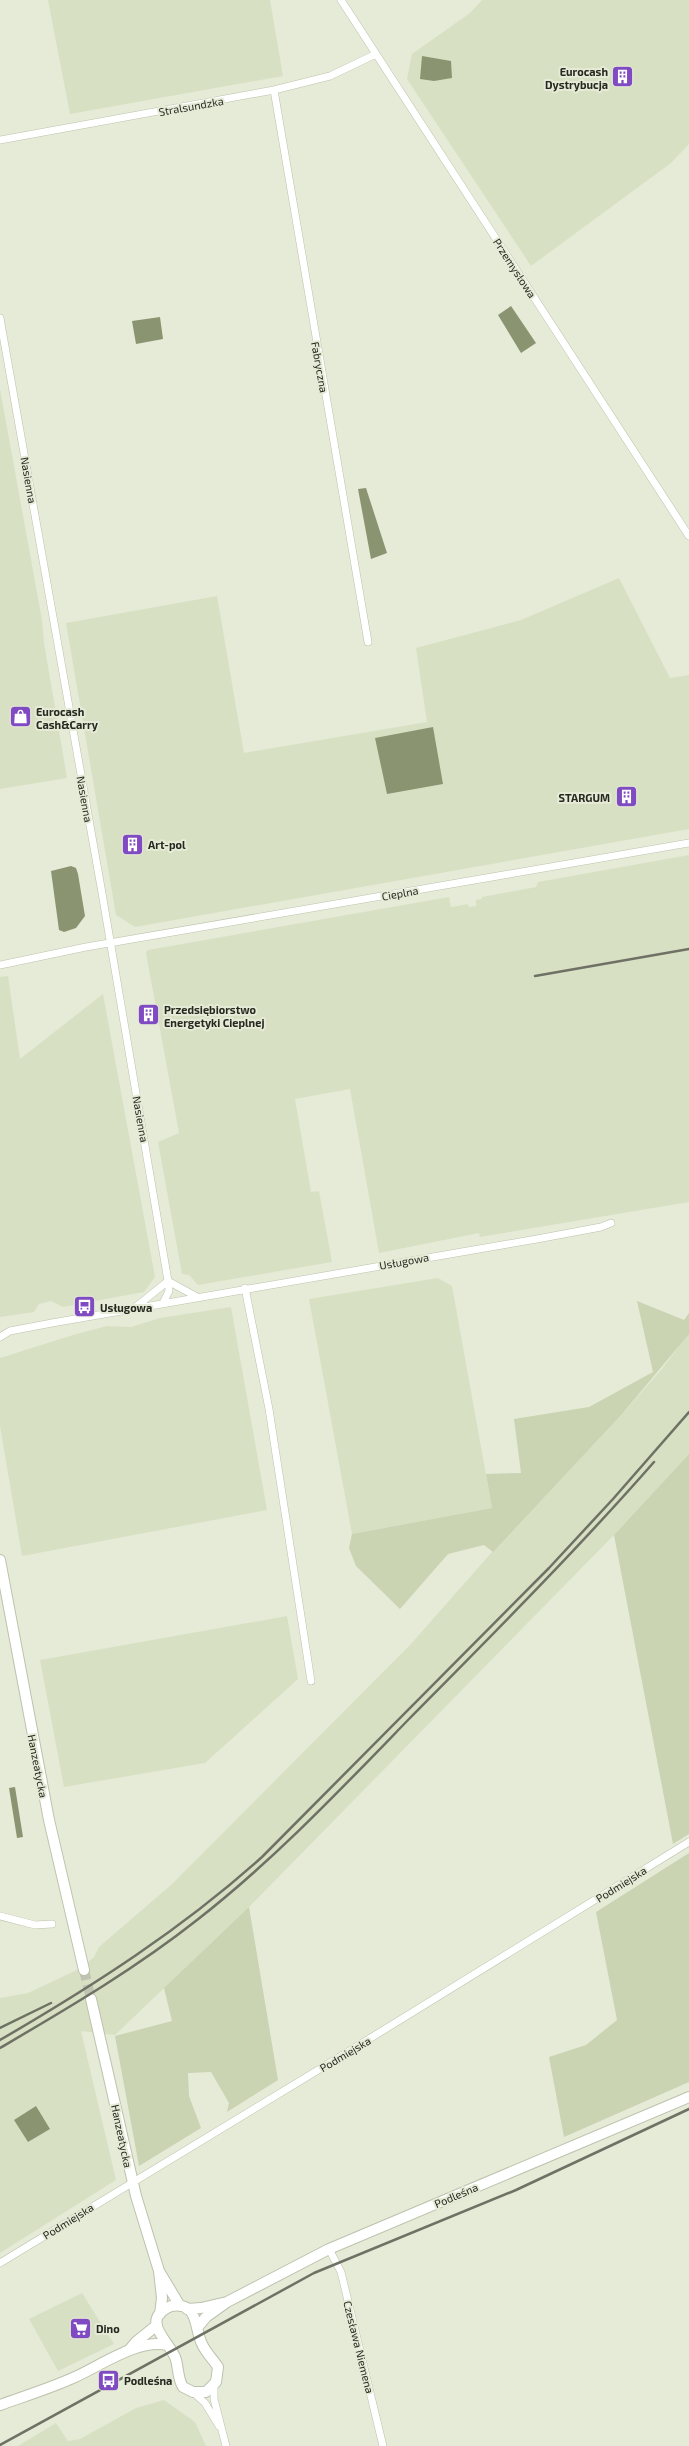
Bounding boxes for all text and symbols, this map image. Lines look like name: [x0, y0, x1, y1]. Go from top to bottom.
building icon: Eurocash Dystrybucja: [610, 64, 636, 90]
place label: Eurocash Dystrybucja: [545, 65, 608, 92]
street label: Stralsundzka: [157, 94, 225, 118]
street label: Przemysłowa: [491, 236, 539, 300]
street label: Fabryczna: [309, 340, 331, 394]
street label: Nasienna: [19, 456, 39, 504]
shop icon: Eurocash Cash&Carry: [7, 704, 33, 730]
place label: Eurocash Cash&Carry: [36, 705, 99, 732]
street label: Nasienna: [75, 775, 95, 823]
building icon: STARGUM: [613, 784, 639, 810]
place label: STARGUM: [559, 791, 610, 804]
building icon: Art-pol: [119, 831, 145, 857]
place label: Art-pol: [148, 838, 186, 851]
street label: Cieplna: [381, 883, 419, 903]
building icon: Przedsiębiorstwo Energetyki Cieplnej: [135, 1002, 161, 1028]
place label: Przedsiębiorstwo Energetyki Cieplnej: [164, 1003, 264, 1030]
street label: Nasienna: [131, 1095, 151, 1143]
street label: Usługowa: [378, 1250, 430, 1272]
bus stop icon: Usługowa: [72, 1294, 98, 1320]
place label: Usługowa: [100, 1301, 152, 1314]
street label: Hanzeatycka: [25, 1733, 51, 1799]
street label: Podmiejska: [593, 1863, 649, 1906]
street label: Podmiejska: [317, 2034, 373, 2075]
street label: Hanzeatycka: [109, 2103, 135, 2169]
street label: Podleśna: [432, 2180, 480, 2210]
street label: Podmiejska: [40, 2200, 96, 2243]
street label: Czesława Niemena: [341, 2299, 377, 2395]
supermarket icon: Dino: [68, 2315, 94, 2341]
place label: Dino: [96, 2322, 120, 2335]
bus stop icon: Podleśna: [95, 2367, 121, 2393]
place label: Podleśna: [124, 2374, 172, 2387]

